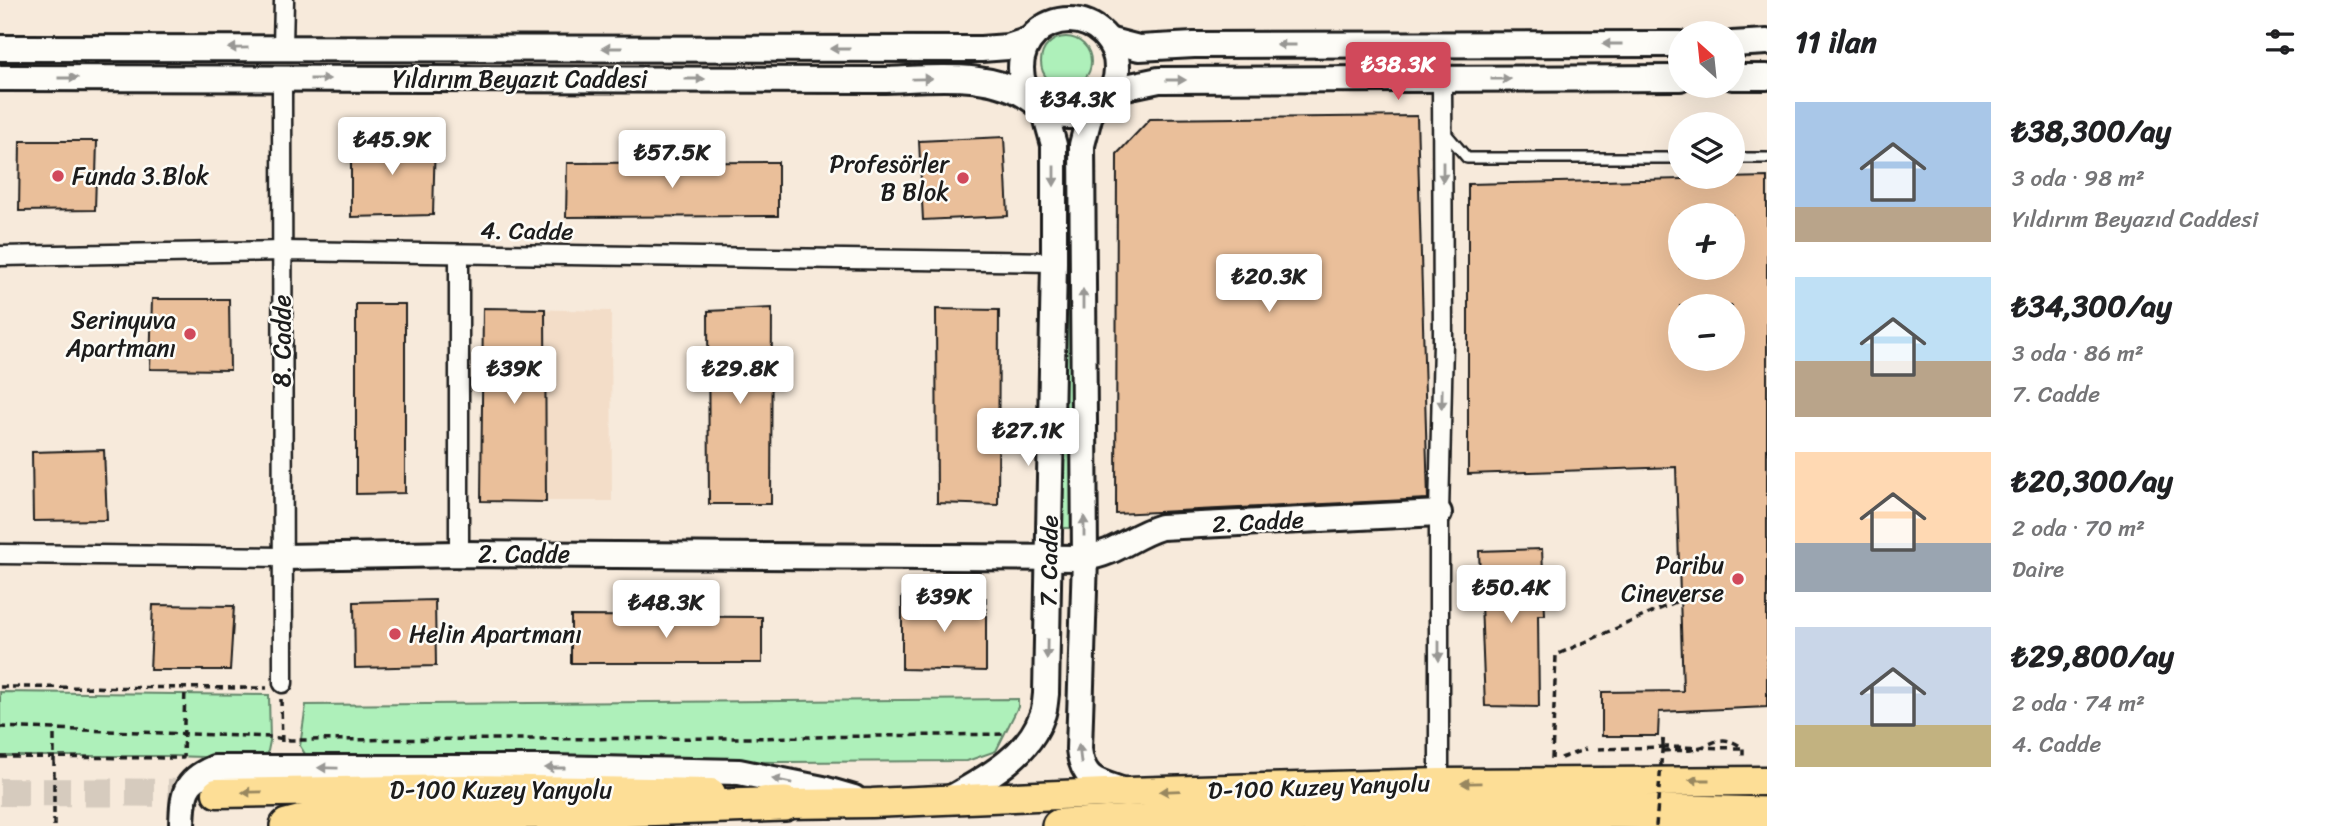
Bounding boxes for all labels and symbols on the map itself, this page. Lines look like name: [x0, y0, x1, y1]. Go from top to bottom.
north arrow: [1668, 21, 1745, 98]
one-way arrow: [1601, 38, 1623, 50]
one-way arrow: [1275, 39, 1297, 51]
one-way arrow: [226, 42, 248, 54]
one-way arrow: [601, 42, 623, 54]
pin: ₺38.3K: [1341, 42, 1455, 102]
one-way arrow: [828, 43, 850, 55]
street label: Yıldırım Beyazıt Caddesi: [393, 58, 648, 100]
one-way arrow: [57, 72, 79, 84]
one-way arrow: [309, 73, 331, 85]
one-way arrow: [684, 73, 706, 85]
one-way arrow: [911, 73, 933, 85]
one-way arrow: [1491, 73, 1513, 85]
one-way arrow: [1165, 74, 1187, 86]
pin: ₺34.3K: [1021, 78, 1135, 137]
pin: ₺45.9K: [335, 118, 449, 177]
pin: ₺57.5K: [615, 130, 729, 190]
place label: Profesörler B Blok: [830, 143, 950, 213]
place label: Funda 3.Blok: [72, 155, 209, 197]
one-way arrow: [1437, 161, 1449, 183]
one-way arrow: [1048, 165, 1060, 187]
marker: Funda 3.Blok: [50, 168, 66, 184]
marker: Profesörler B Blok: [955, 170, 971, 186]
street label: 4. Cadde: [480, 209, 574, 253]
pin: ₺20.3K: [1212, 254, 1326, 314]
one-way arrow: [1077, 288, 1089, 310]
street label: 8. Cadde: [261, 295, 303, 387]
place label: Serinyuva Apartmanı: [65, 299, 176, 369]
marker: Serinyuva Apartmanı: [182, 326, 198, 342]
pin: ₺39K: [473, 346, 555, 406]
pin: ₺29.8K: [683, 346, 797, 406]
one-way arrow: [1436, 389, 1447, 411]
pin: ₺27.1K: [971, 408, 1085, 468]
street label: 2. Cadde: [1211, 499, 1305, 545]
street label: 7. Cadde: [1027, 515, 1071, 607]
one-way arrow: [1079, 515, 1090, 537]
street label: 2. Cadde: [478, 533, 570, 575]
place label: Paribu Cineverse: [1621, 544, 1724, 614]
pin: ₺50.4K: [1454, 566, 1568, 625]
marker: Paribu Cineverse: [1730, 571, 1746, 587]
pin: ₺39K: [903, 574, 985, 634]
pin: ₺48.3K: [609, 580, 723, 640]
place label: Helin Apartmanı: [409, 613, 582, 655]
marker: Helin Apartmanı: [387, 626, 403, 642]
one-way arrow: [1041, 638, 1053, 660]
one-way arrow: [1433, 641, 1445, 663]
one-way arrow: [1075, 743, 1086, 765]
one-way arrow: [316, 762, 338, 774]
one-way arrow: [544, 762, 566, 774]
street label: D-100 Kuzey Yanyolu: [1207, 762, 1431, 812]
street label: D-100 Kuzey Yanyolu: [390, 769, 612, 811]
one-way arrow: [1688, 774, 1710, 786]
one-way arrow: [771, 775, 793, 786]
one-way arrow: [1460, 777, 1482, 788]
one-way arrow: [1159, 785, 1181, 796]
one-way arrow: [241, 786, 263, 798]

